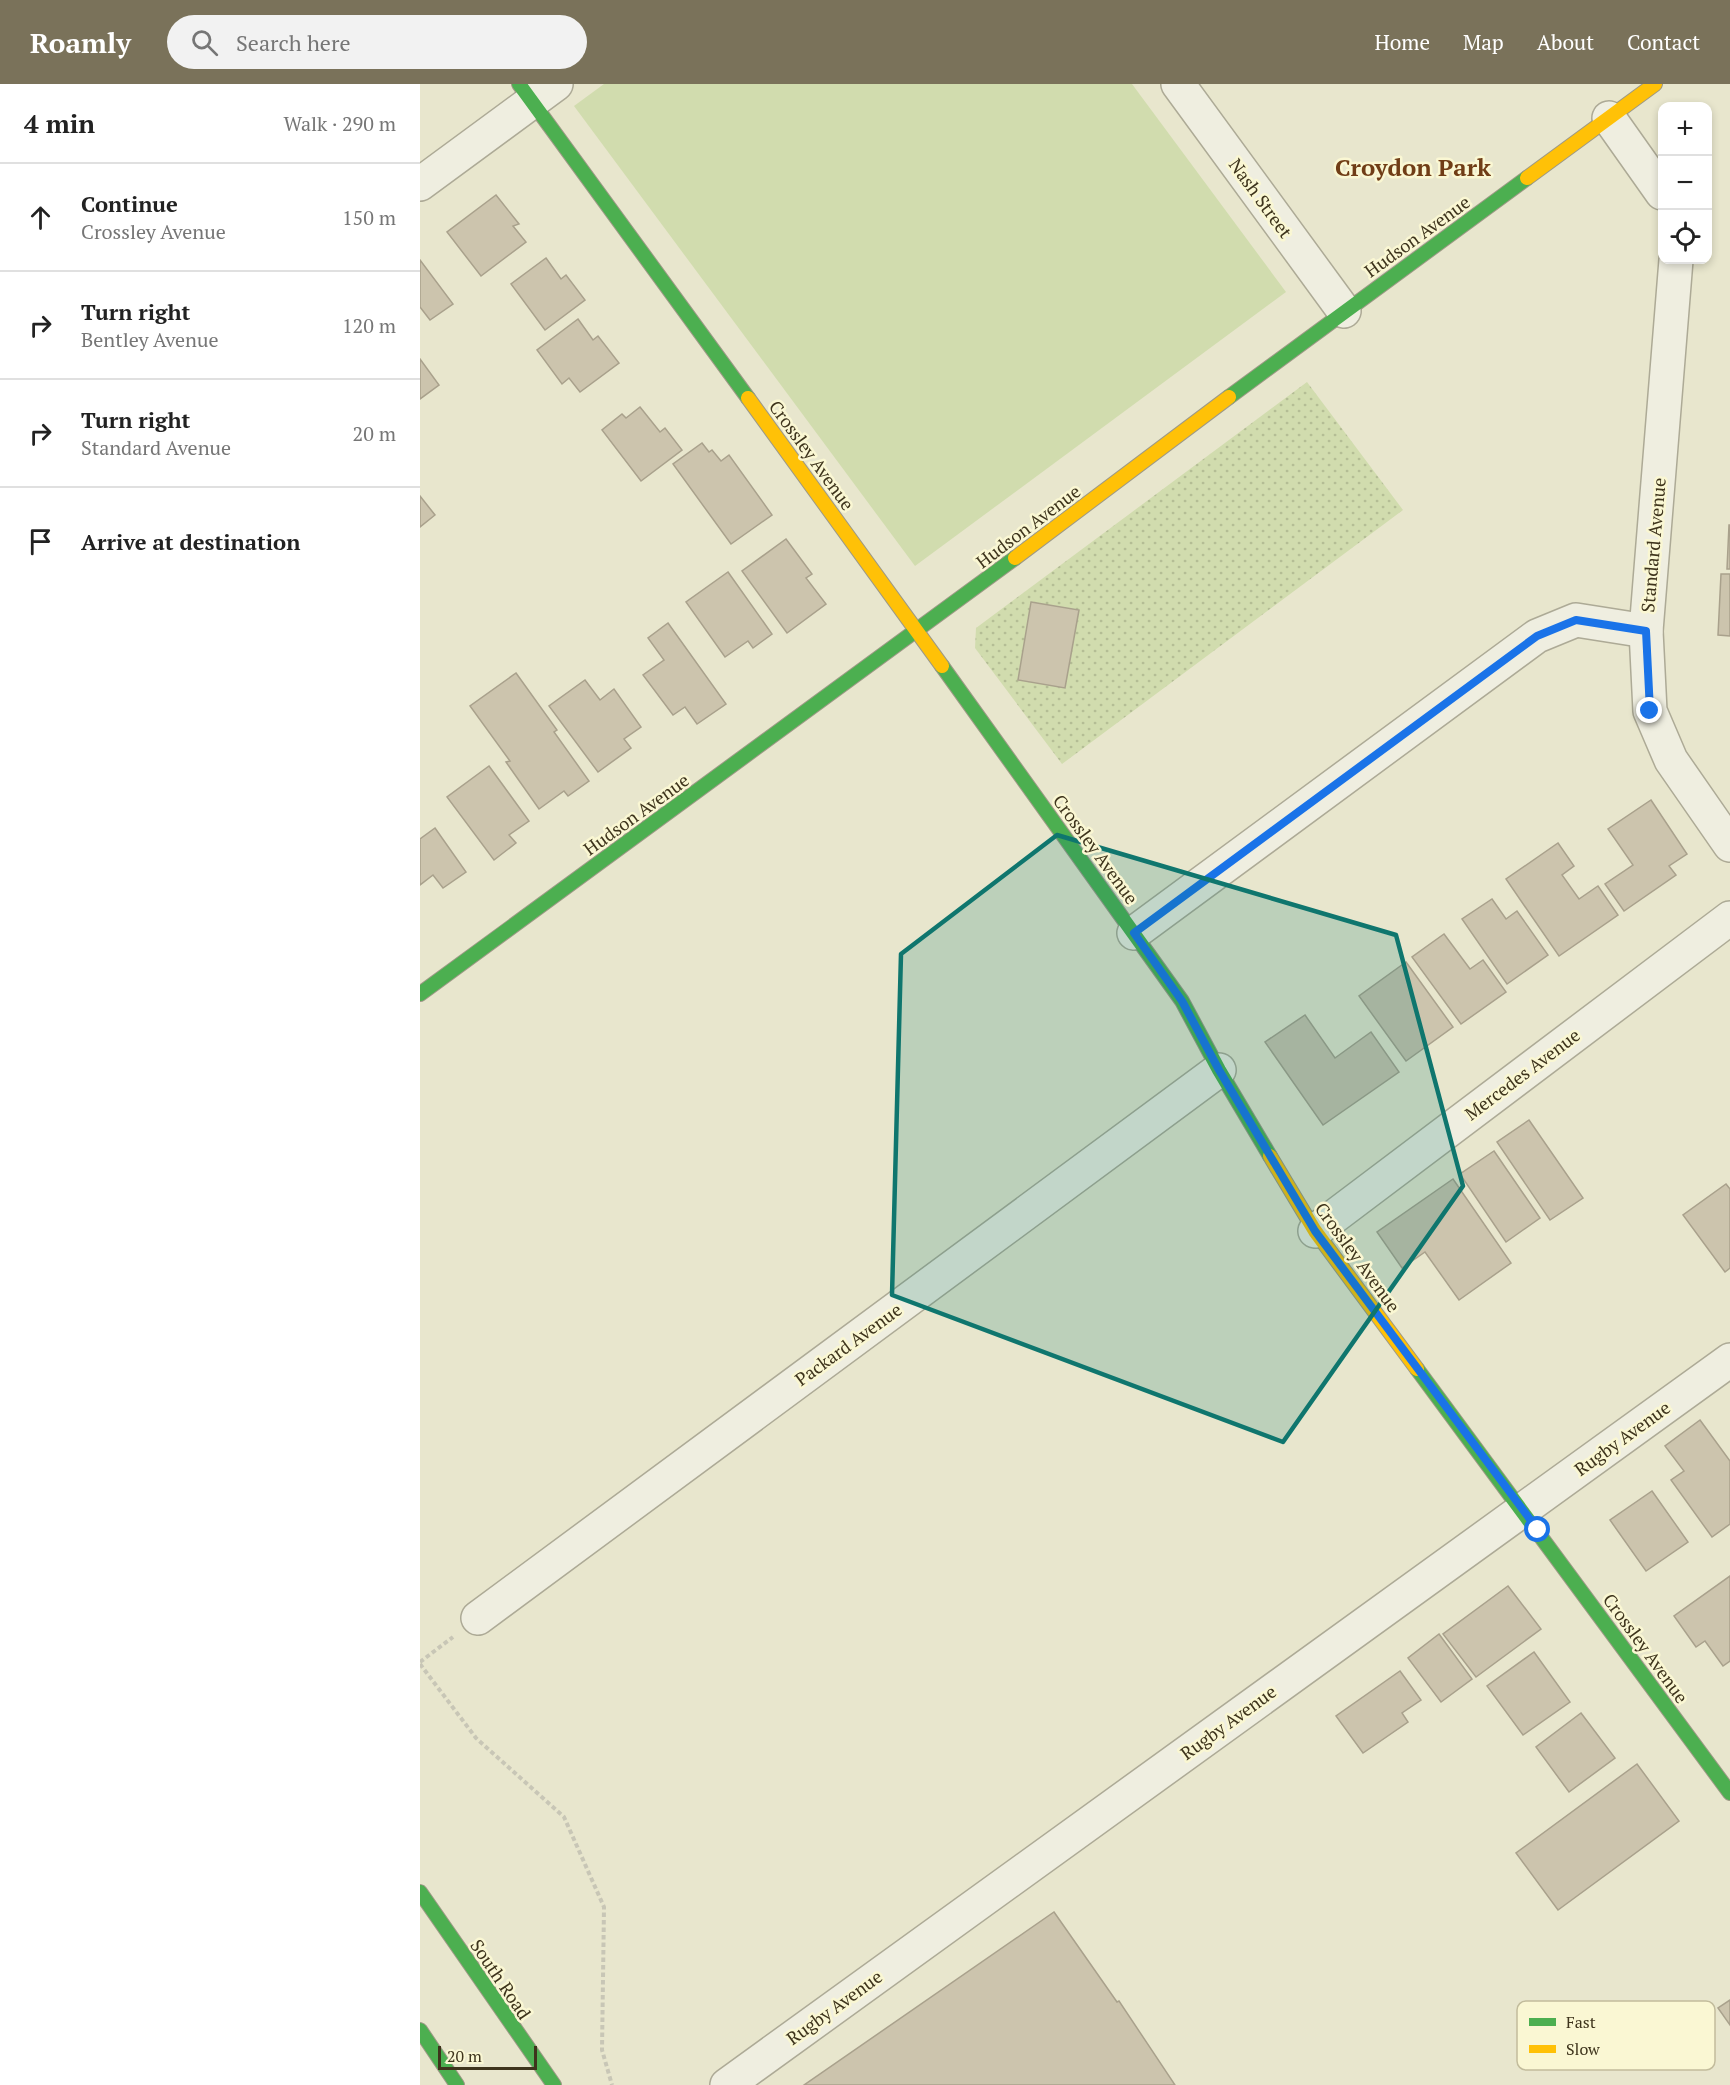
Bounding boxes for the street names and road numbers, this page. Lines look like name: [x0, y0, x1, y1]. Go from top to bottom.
street label: Nash Street: [1224, 153, 1298, 243]
street label: Hudson Avenue: [1359, 190, 1475, 282]
street label: Crossley Avenue: [764, 395, 860, 515]
street label: Standard Avenue: [1635, 477, 1671, 613]
street label: Hudson Avenue: [971, 479, 1085, 573]
street label: Hudson Avenue: [578, 768, 694, 860]
street label: Crossley Avenue: [1048, 789, 1144, 909]
street label: Mercedes Avenue: [1459, 1023, 1585, 1125]
street label: Crossley Avenue: [1310, 1197, 1406, 1317]
street label: Packard Avenue: [790, 1297, 906, 1391]
street label: Rugby Avenue: [1569, 1395, 1675, 1481]
street label: Crossley Avenue: [1598, 1588, 1694, 1708]
street label: Rugby Avenue: [1175, 1679, 1281, 1765]
street label: South Road: [465, 1934, 537, 2024]
street label: Rugby Avenue: [781, 1964, 887, 2050]

